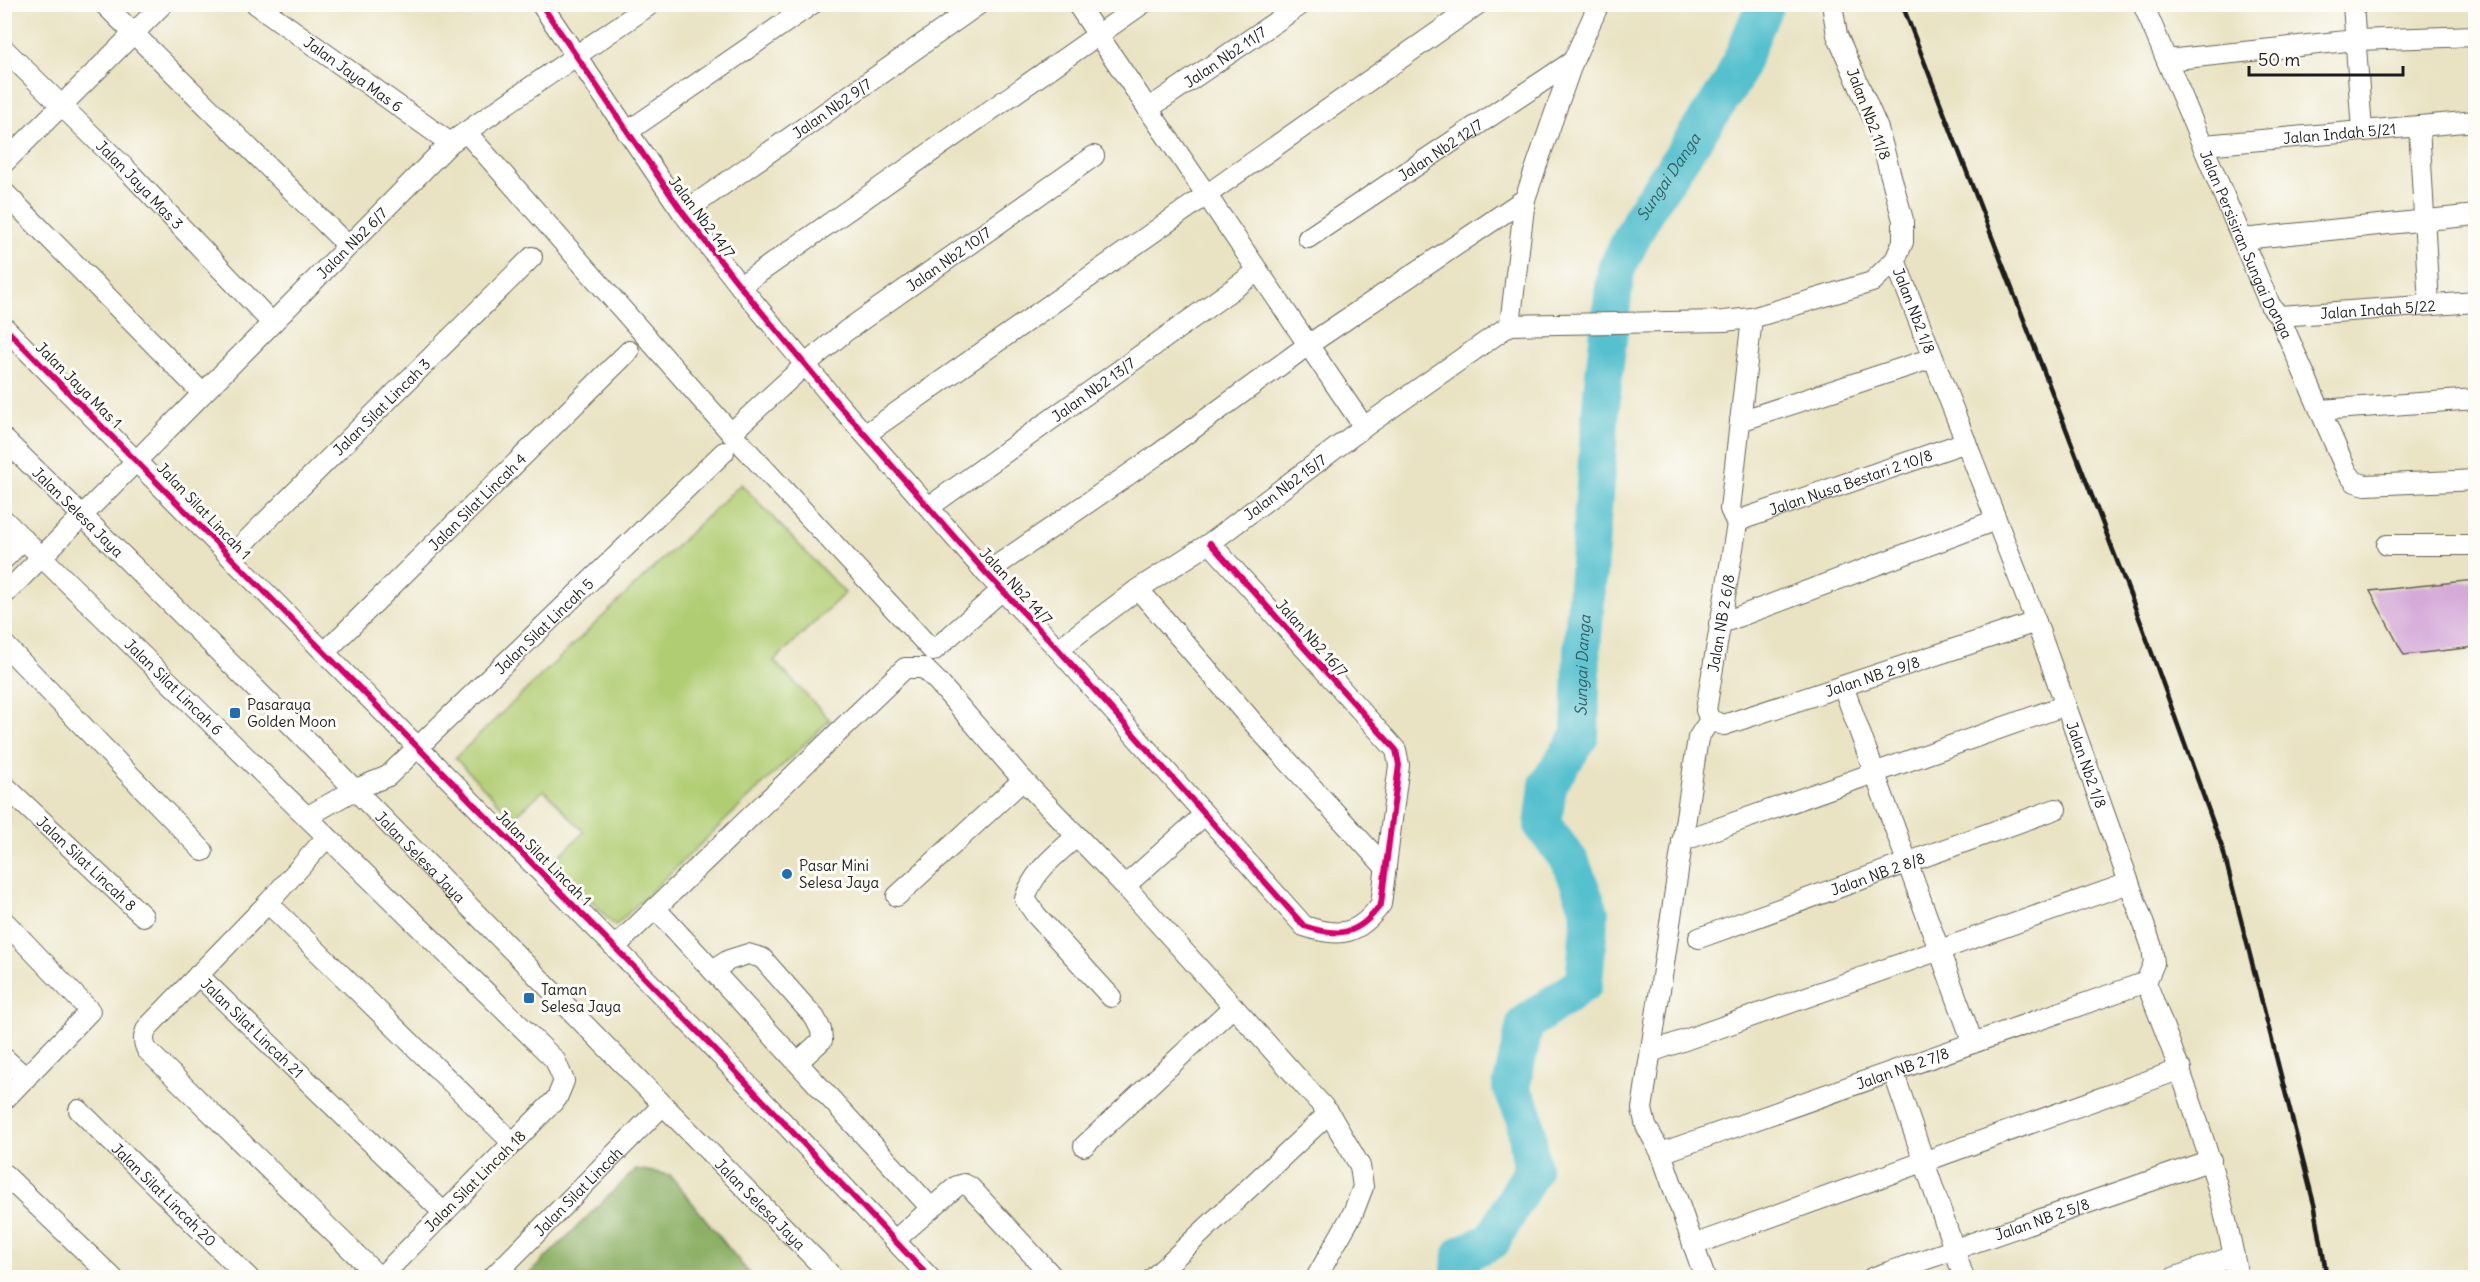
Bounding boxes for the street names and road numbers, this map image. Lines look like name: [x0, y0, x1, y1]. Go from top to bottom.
street label: Jalan Nb2 11/7: [1180, 22, 1270, 91]
street label: Jalan Jaya Mas 6: [301, 32, 407, 116]
street label: Jalan Nb2 11/8: [1843, 65, 1895, 163]
street label: Jalan Nb2 9/7: [789, 74, 875, 142]
street label: Jalan Nb2 12/7: [1394, 115, 1486, 185]
street label: Jalan Indah 5/21: [2282, 119, 2397, 147]
street label: Jalan Jaya Mas 3: [93, 136, 188, 233]
street label: Jalan Persisiran Sungai Danga: [2196, 147, 2297, 342]
street label: Jalan Nb2 14/7: [665, 172, 739, 262]
street label: Jalan Nb2 6/7: [313, 203, 391, 282]
street label: Jalan Nb2 10/7: [902, 222, 994, 295]
street label: Jalan Nb2 1/8: [1889, 265, 1940, 356]
street label: Jalan Indah 5/22: [2319, 295, 2436, 323]
street label: Jalan Jaya Mas 1: [32, 338, 126, 432]
street label: Jalan Nb2 13/7: [1048, 353, 1139, 426]
street label: Jalan Silat Lincah 3: [329, 354, 434, 459]
street label: Jalan Nusa Bestari 2 10/8: [1766, 445, 1935, 519]
street label: Jalan Silat Lincah 4: [424, 449, 530, 554]
street label: Jalan Nb2 15/7: [1240, 450, 1330, 524]
street label: Jalan Silat Lincah 1: [153, 459, 255, 563]
street label: Jalan Selesa Jaya: [29, 463, 128, 561]
street label: Jalan Nb2 14/7: [976, 544, 1056, 628]
street label: Jalan NB 2 6/8: [1703, 573, 1738, 673]
street label: Jalan Silat Lincah 5: [490, 574, 597, 678]
street label: Jalan Nb2 16/7: [1272, 595, 1352, 681]
street label: Jalan Silat Lincah 6: [121, 634, 227, 739]
street label: Jalan NB 2 9/8: [1823, 652, 1922, 701]
street label: Jalan Nb2 1/8: [2063, 719, 2111, 811]
street label: Jalan Silat Lincah 1: [492, 806, 596, 910]
street label: Jalan Selesa Jaya: [372, 807, 470, 907]
street label: Jalan Silat Lincah 8: [33, 812, 141, 915]
street label: Jalan NB 2 8/8: [1828, 848, 1927, 899]
street label: Jalan Silat Lincah 21: [197, 974, 308, 1082]
street label: Jalan NB 2 7/8: [1854, 1043, 1951, 1093]
street label: Jalan Silat Lincah 18: [420, 1126, 530, 1236]
street label: Jalan Silat Lincah 20: [108, 1139, 221, 1250]
street label: Jalan Silat Lincah: [530, 1142, 626, 1240]
street label: Jalan Selesa Jaya: [712, 1154, 810, 1254]
street label: Jalan NB 2 5/8: [1992, 1194, 2092, 1244]

